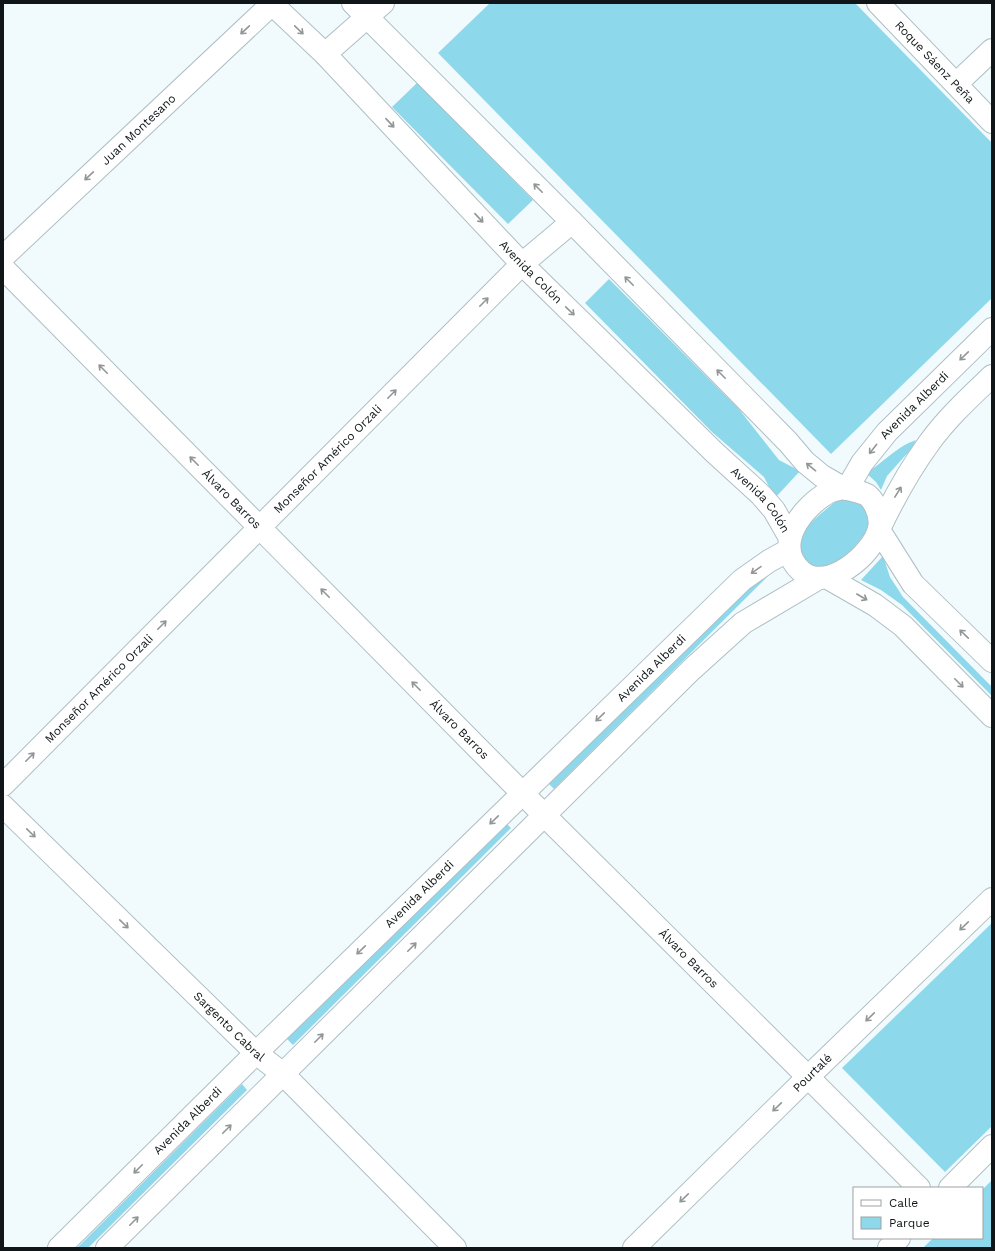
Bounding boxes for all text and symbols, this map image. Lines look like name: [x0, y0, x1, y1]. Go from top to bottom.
street label: Roque Sáenz Peña: [892, 18, 977, 106]
one-way arrow: [240, 25, 250, 34]
one-way arrow: [294, 25, 304, 34]
street label: Juan Montesano: [98, 91, 179, 168]
one-way arrow: [385, 118, 394, 128]
one-way arrow: [84, 171, 94, 181]
one-way arrow: [533, 183, 543, 193]
one-way arrow: [474, 213, 484, 223]
street label: Avenida Colón: [496, 237, 565, 306]
one-way arrow: [625, 276, 634, 286]
one-way arrow: [479, 297, 488, 307]
one-way arrow: [565, 306, 575, 316]
one-way arrow: [959, 351, 969, 361]
one-way arrow: [98, 364, 108, 374]
one-way arrow: [716, 369, 725, 379]
street label: Avenida Alberdi: [877, 369, 951, 442]
one-way arrow: [387, 389, 397, 399]
street label: Monseñor Américo Orzali: [271, 402, 385, 516]
one-way arrow: [869, 444, 878, 455]
one-way arrow: [189, 456, 199, 466]
one-way arrow: [805, 462, 816, 471]
street label: Avenida Colón: [728, 464, 793, 535]
street label: Álvaro Barros: [199, 466, 264, 532]
one-way arrow: [893, 487, 902, 498]
one-way arrow: [750, 566, 761, 574]
one-way arrow: [320, 588, 330, 598]
one-way arrow: [856, 594, 868, 602]
one-way arrow: [157, 620, 167, 630]
one-way arrow: [959, 629, 969, 639]
street label: Monseñor Américo Orzali: [42, 632, 156, 746]
street label: Avenida Alberdi: [614, 632, 689, 705]
one-way arrow: [954, 678, 964, 688]
one-way arrow: [411, 681, 421, 691]
street label: Álvaro Barros: [427, 697, 492, 762]
one-way arrow: [595, 712, 605, 722]
one-way arrow: [26, 752, 35, 762]
one-way arrow: [489, 816, 499, 825]
one-way arrow: [26, 828, 36, 838]
street label: Avenida Alberdi: [382, 858, 457, 931]
one-way arrow: [119, 919, 129, 929]
one-way arrow: [959, 922, 969, 931]
street label: Álvaro Barros: [656, 926, 721, 991]
one-way arrow: [407, 942, 417, 951]
one-way arrow: [356, 945, 366, 955]
street label: Sargento Cabral: [191, 989, 268, 1064]
one-way arrow: [865, 1012, 875, 1022]
one-way arrow: [314, 1033, 324, 1043]
street label: Pourtalé: [790, 1051, 835, 1095]
street label: Avenida Alberdi: [151, 1084, 225, 1158]
one-way arrow: [772, 1102, 782, 1112]
one-way arrow: [222, 1124, 232, 1134]
one-way arrow: [133, 1164, 143, 1174]
legend: [853, 1187, 983, 1239]
one-way arrow: [679, 1193, 689, 1203]
text: Calle: [889, 1196, 918, 1210]
one-way arrow: [129, 1216, 139, 1226]
text: Parque: [889, 1216, 930, 1230]

